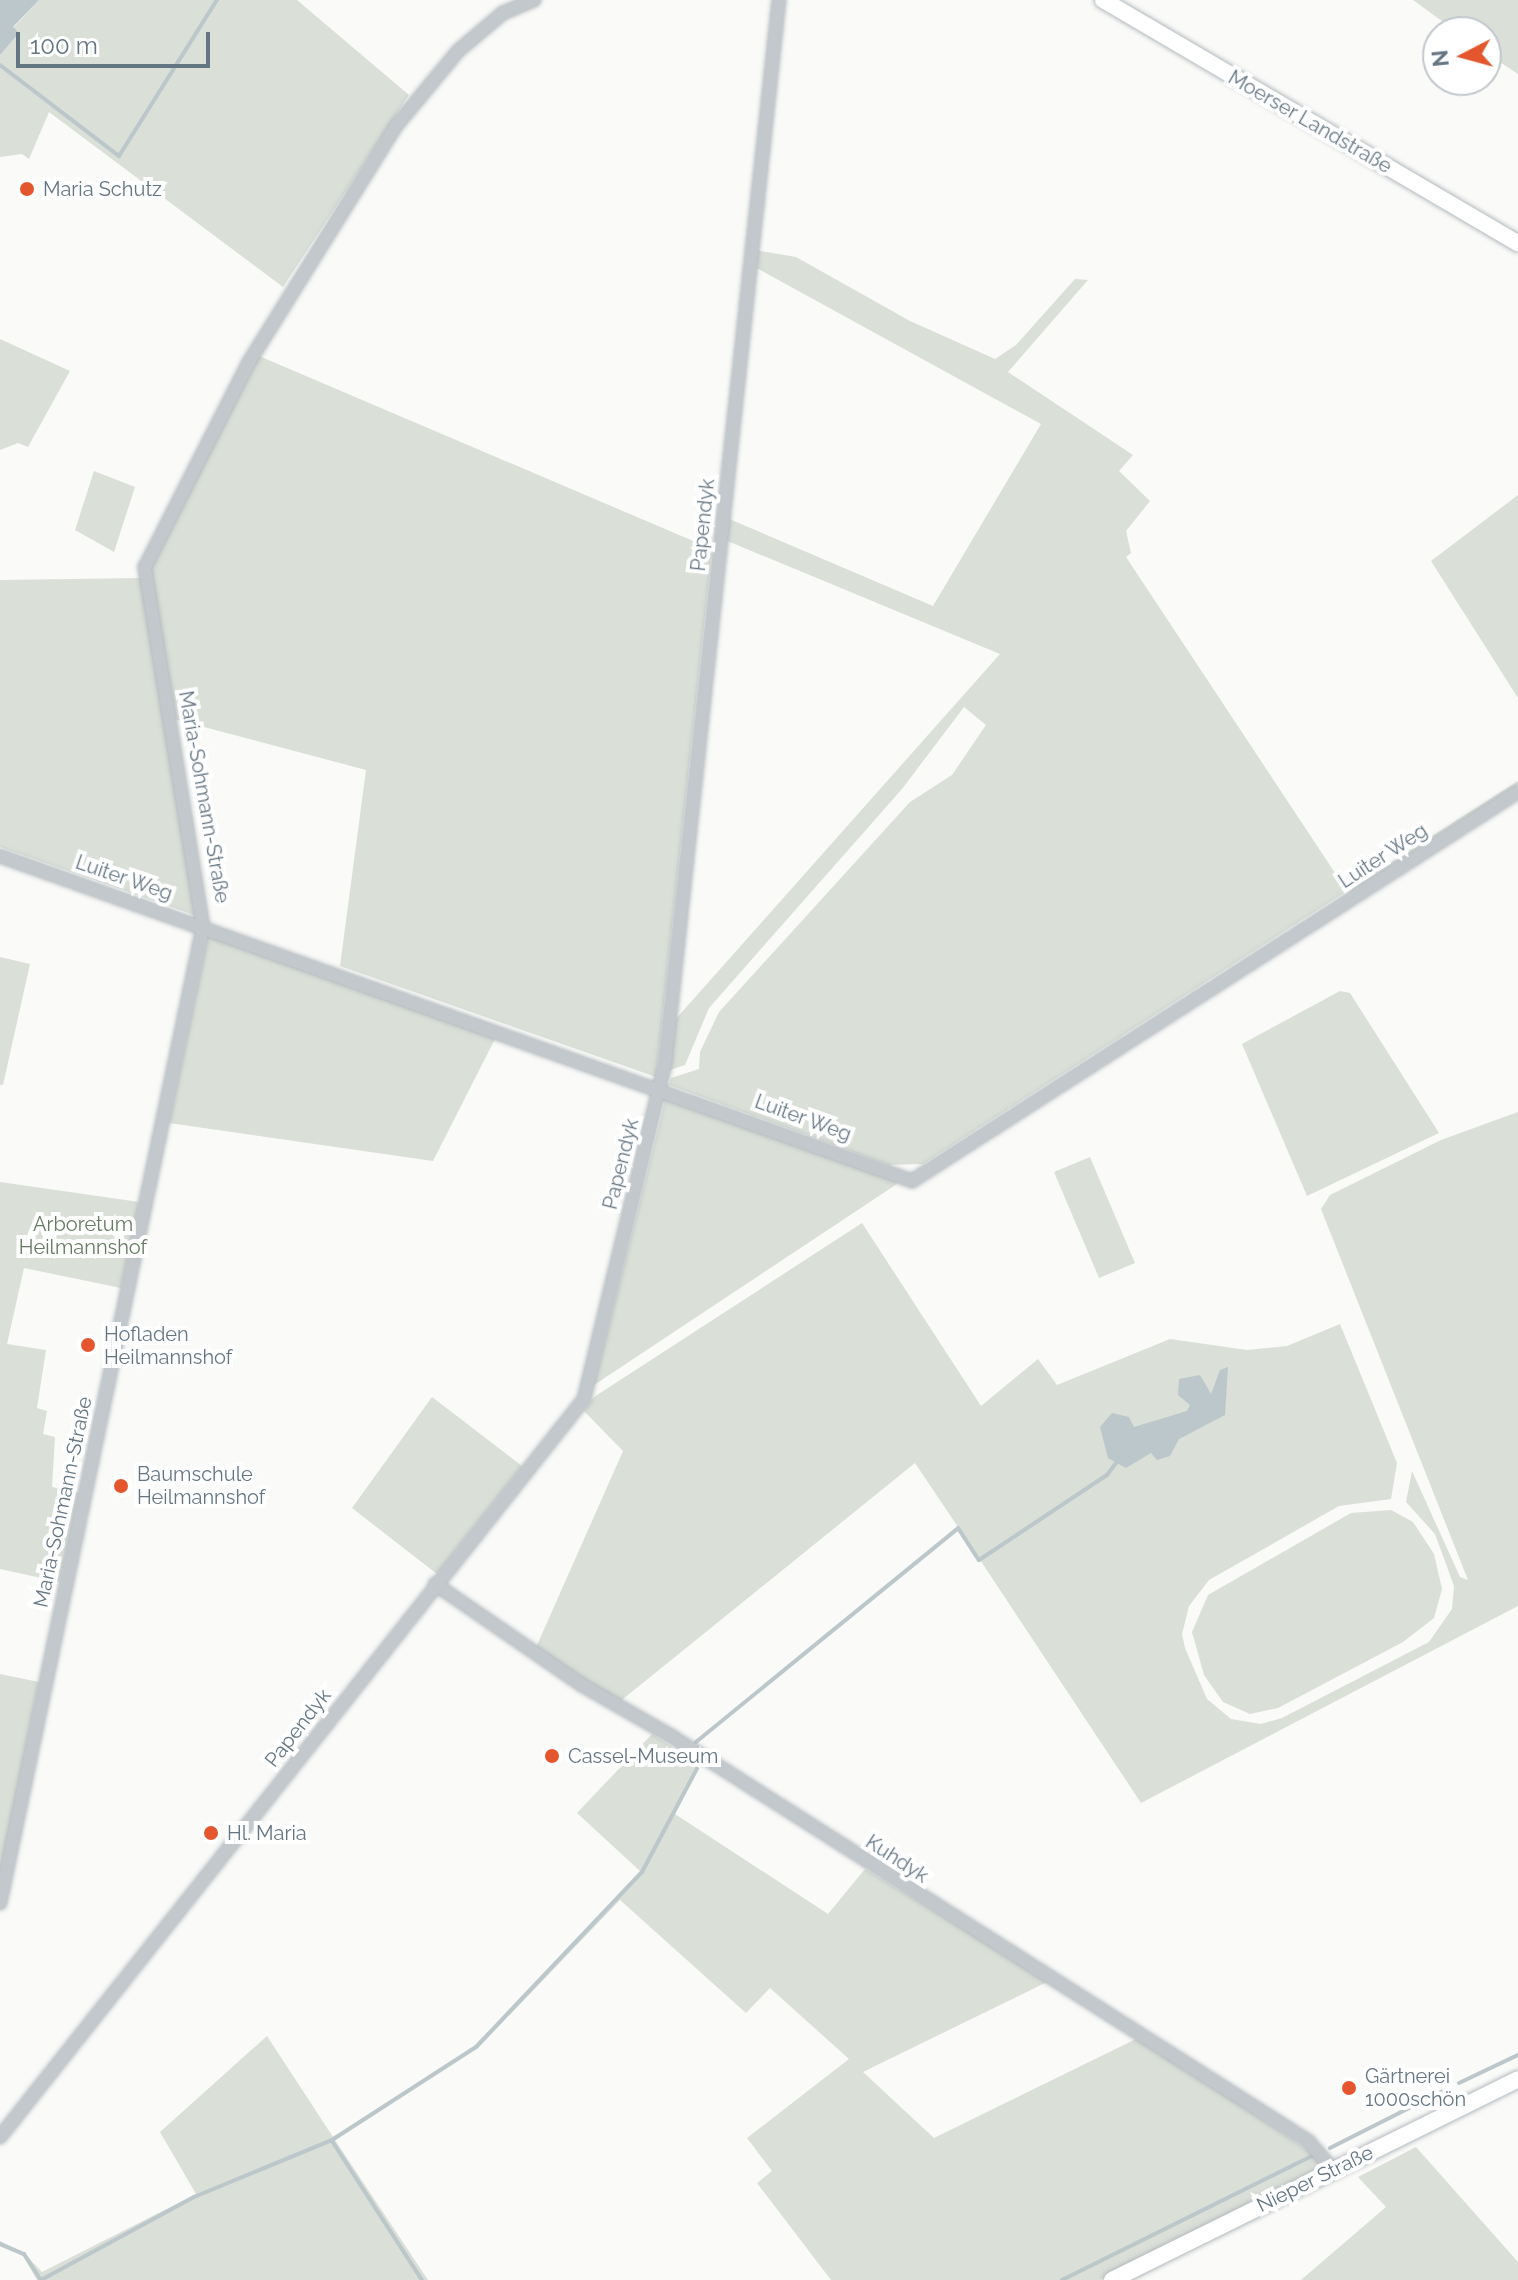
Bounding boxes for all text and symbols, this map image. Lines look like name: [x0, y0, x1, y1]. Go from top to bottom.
scale bar: [20, 16, 214, 66]
north arrow: [1422, 16, 1502, 96]
text: 100 m: [30, 31, 98, 60]
text: N: [1426, 49, 1454, 68]
street label: Moerser Landstraße: [1224, 65, 1396, 179]
place label: Maria Schutz: [43, 177, 162, 201]
marker: Maria Schutz: [18, 180, 36, 198]
street label: Papendyk: [686, 478, 720, 572]
street label: Maria-Sohmann-Straße: [174, 689, 234, 905]
street label: Luiter Weg: [1334, 818, 1432, 894]
street label: Luiter Weg: [72, 850, 176, 906]
street label: Luiter Weg: [751, 1089, 855, 1147]
street label: Papendyk: [598, 1116, 644, 1212]
park label: Arboretum Heilmannshof: [19, 1213, 147, 1260]
place label: Hofladen Heilmannshof: [104, 1322, 232, 1369]
marker: Hofladen Heilmannshof: [79, 1336, 97, 1354]
street label: Maria-Sohmann-Straße: [29, 1394, 97, 1610]
place label: Baumschule Heilmannshof: [137, 1462, 265, 1509]
marker: Baumschule Heilmannshof: [112, 1477, 130, 1495]
street label: Papendyk: [260, 1684, 336, 1772]
place label: Cassel-Museum: [568, 1744, 718, 1768]
marker: Cassel-Museum: [543, 1747, 561, 1765]
place label: Hl. Maria: [227, 1821, 307, 1845]
marker: Hl. Maria: [202, 1824, 220, 1842]
street label: Kuhdyk: [861, 1830, 933, 1888]
place label: Gärtnerei 1000schön: [1365, 2064, 1466, 2111]
marker: Gärtnerei 1000schön: [1340, 2079, 1358, 2097]
street label: Nieper Straße: [1253, 2140, 1377, 2218]

